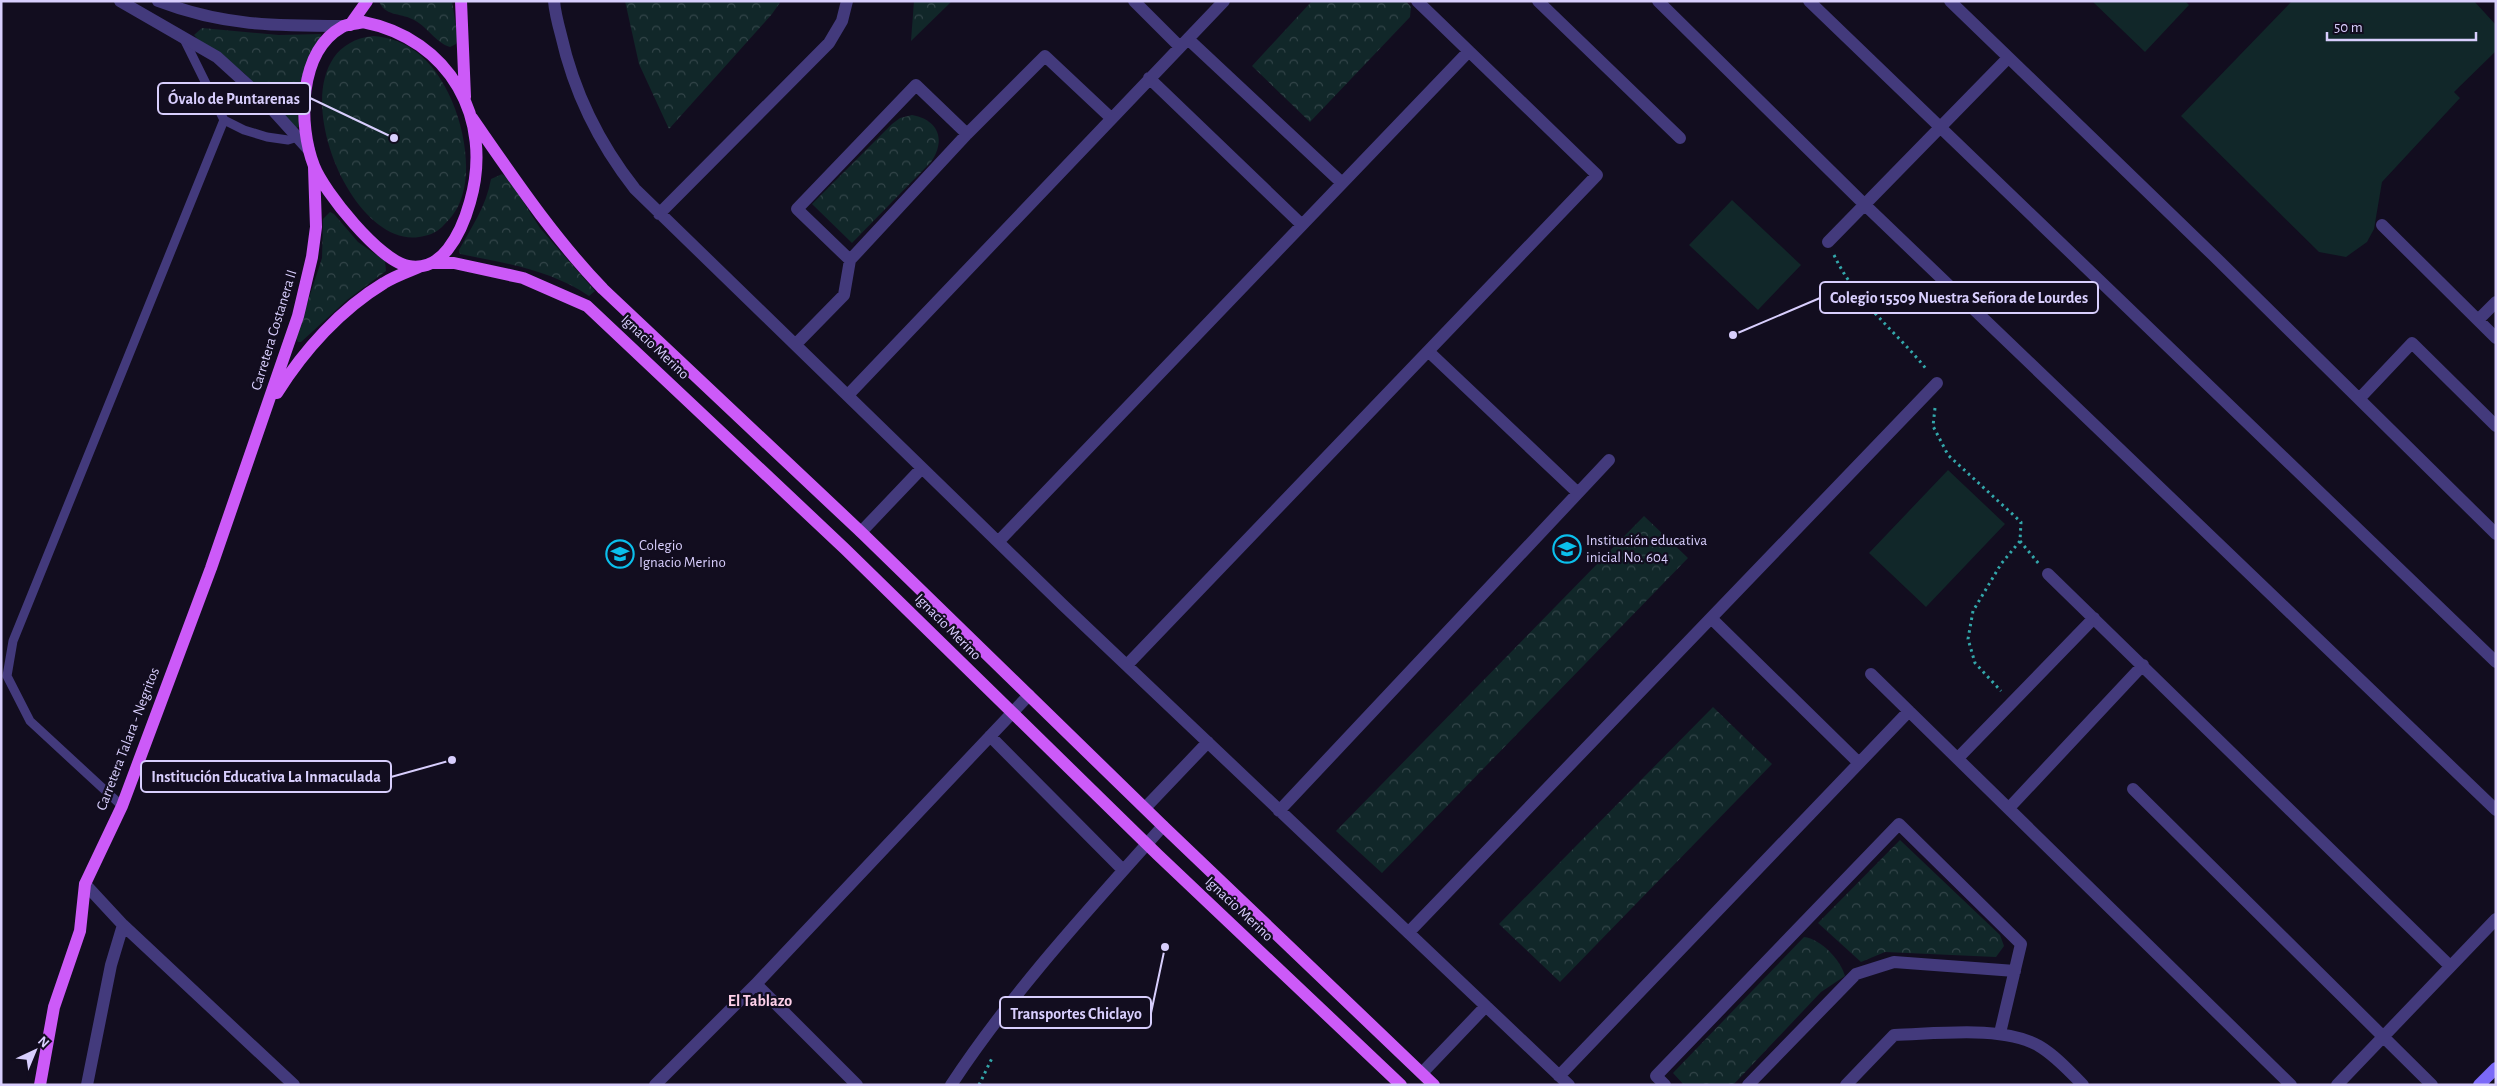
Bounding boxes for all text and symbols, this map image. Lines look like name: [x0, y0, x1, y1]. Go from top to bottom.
scale bar: [2327, 10, 2476, 42]
text: 50 m: [2334, 20, 2363, 35]
callout: Óvalo de Puntarenas: [158, 83, 310, 114]
text: Óvalo de Puntarenas: [168, 89, 300, 107]
street label: Carretera Costanera II: [248, 268, 300, 392]
callout: Colegio 15509 Nuestra Señora de Lourdes: [1820, 282, 2098, 313]
text: Colegio 15509 Nuestra Señora de Lourdes: [1830, 290, 2088, 306]
street label: Ignacio Merino: [618, 312, 692, 382]
place label: Institución educativa inicial No. 604: [1586, 533, 1707, 565]
school or university icon: Institución educativa inicial No. 604: [1552, 534, 1582, 564]
place label: Colegio Ignacio Merino: [639, 538, 726, 570]
school or university icon: Colegio Ignacio Merino: [605, 539, 635, 569]
street label: Ignacio Merino: [912, 591, 984, 663]
street label: Carretera Talara - Negritos: [94, 665, 162, 813]
callout: Institución Educativa La Inmaculada: [141, 761, 391, 792]
text: Institución Educativa La Inmaculada: [151, 769, 381, 785]
street label: Ignacio Merino: [1202, 874, 1276, 944]
district label: El Tablazo: [728, 993, 792, 1009]
callout: Transportes Chiclayo: [1000, 997, 1151, 1028]
text: Transportes Chiclayo: [1010, 1006, 1142, 1023]
north arrow: [10, 1026, 60, 1076]
text: N: [35, 1034, 52, 1051]

